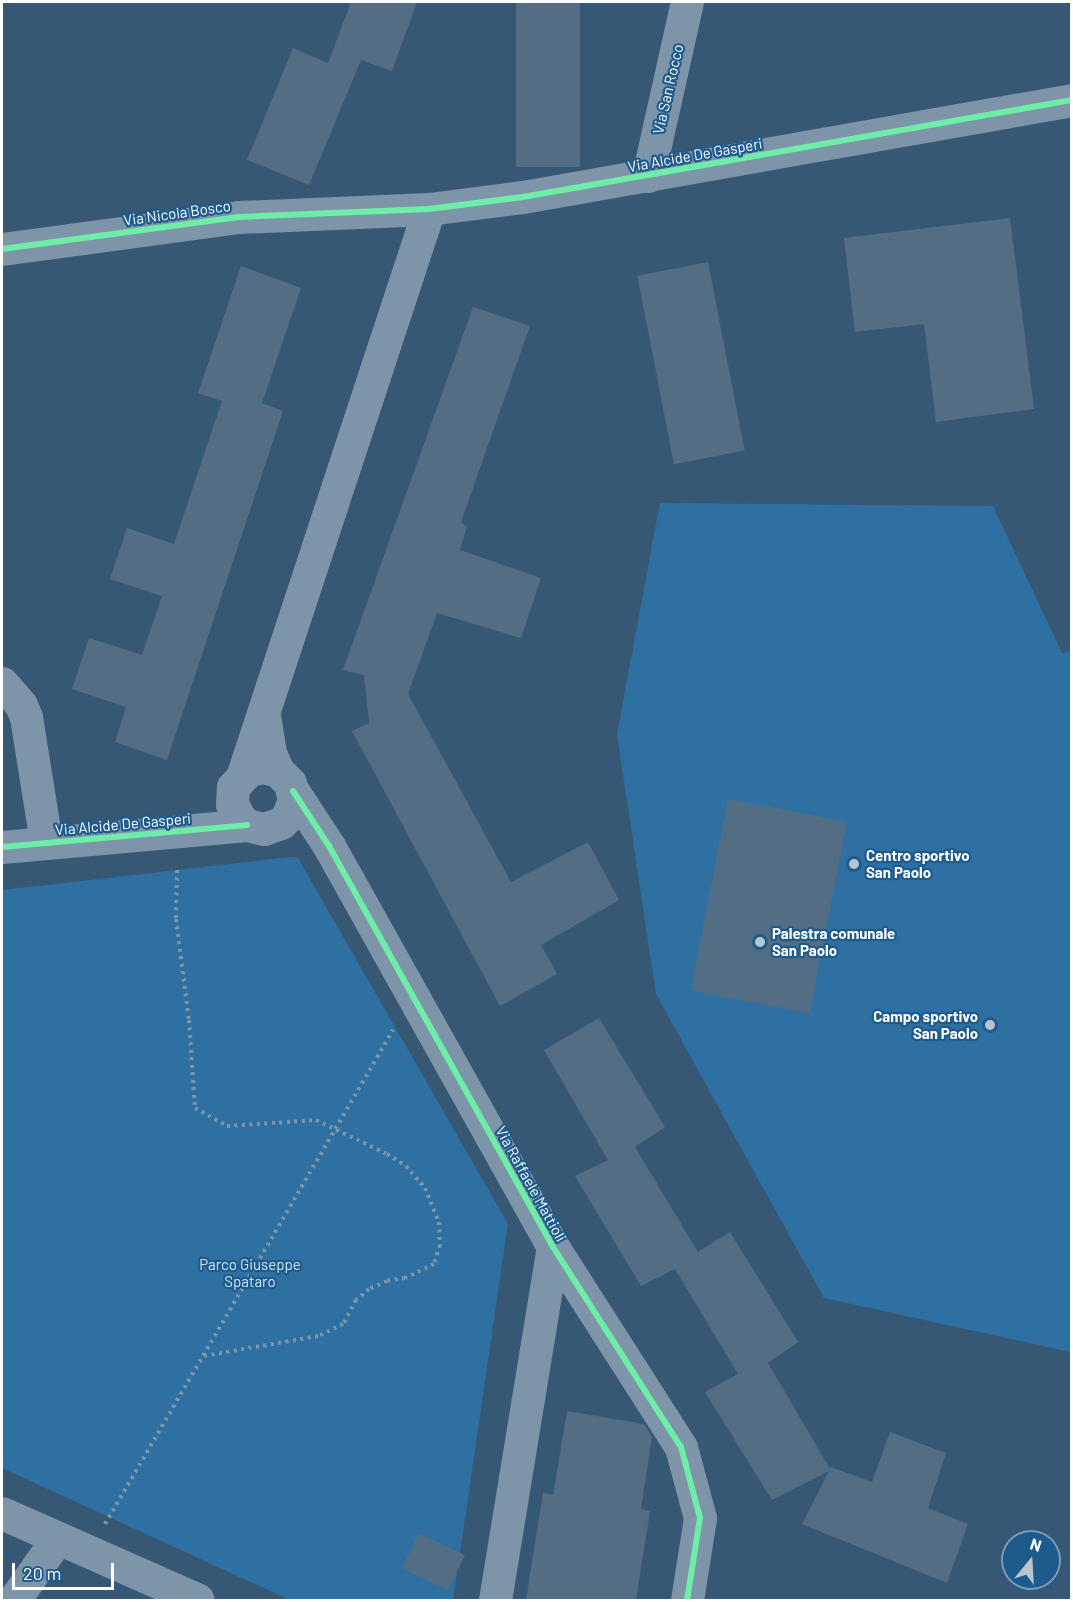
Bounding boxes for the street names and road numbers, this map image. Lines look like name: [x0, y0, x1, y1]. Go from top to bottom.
street label: Via San Rocco: [649, 42, 687, 136]
street label: Via Alcide De Gasperi: [626, 134, 764, 176]
street label: Via Nicola Bosco: [122, 197, 232, 229]
street label: Via Alcide De Gasperi: [54, 809, 192, 839]
street label: Via Raffaele Mattioli: [492, 1123, 570, 1245]

